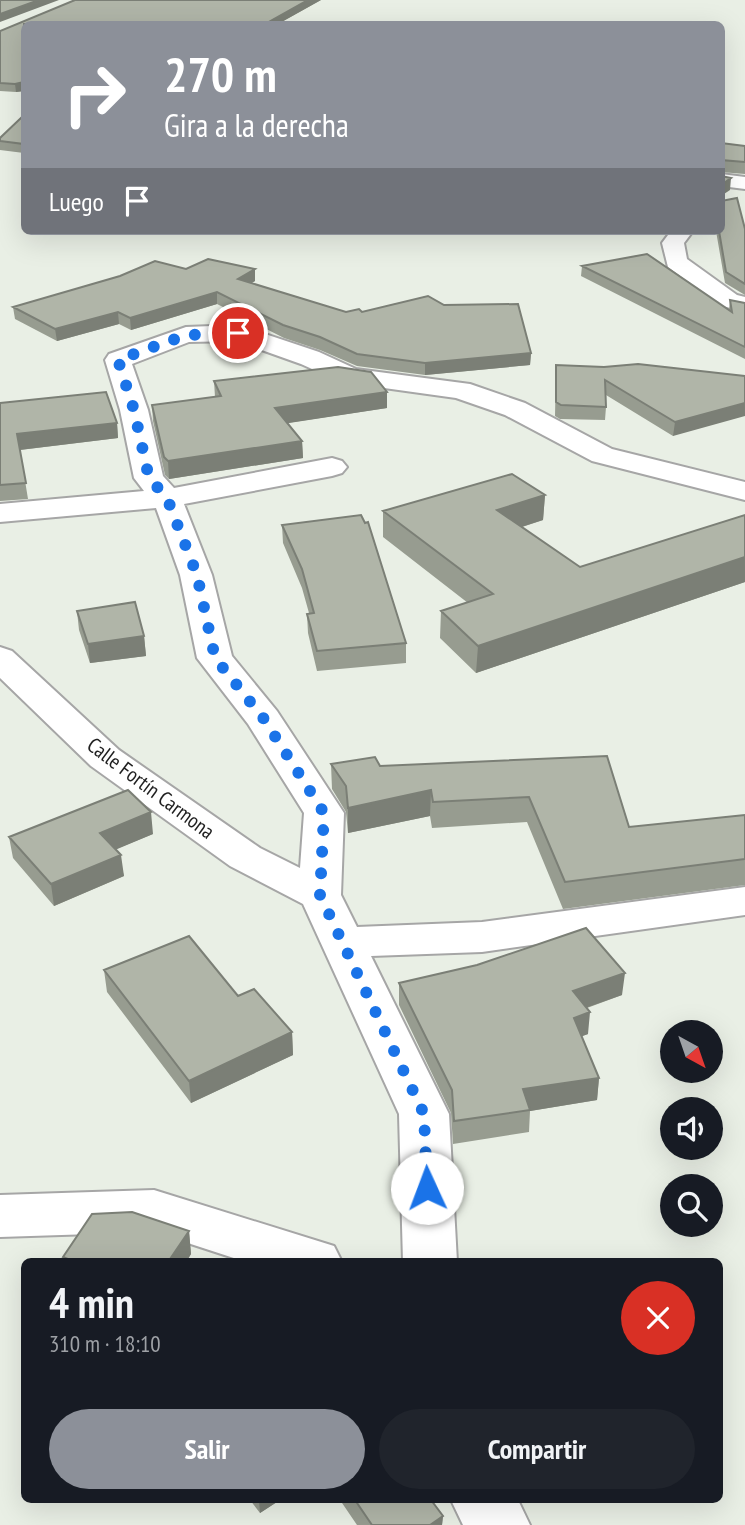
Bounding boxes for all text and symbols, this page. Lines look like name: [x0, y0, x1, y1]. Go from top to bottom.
text: 270 m: [164, 42, 277, 106]
icon: right: [49, 49, 140, 140]
text: Gira a la derecha: [164, 104, 349, 146]
icon: arrive: [118, 182, 156, 220]
text: Luego: [49, 185, 104, 218]
pin: [208, 303, 268, 363]
icon: arrive: [219, 314, 257, 352]
street label: Calle Fortín Carmona: [82, 731, 220, 845]
north arrow: [660, 1020, 723, 1083]
map controls: [660, 1020, 723, 1237]
button: sound: [660, 1097, 723, 1160]
position arrow: [390, 1151, 464, 1225]
button: search: [660, 1174, 723, 1237]
text: 4 min: [49, 1275, 134, 1330]
button: close: [621, 1281, 695, 1355]
text: 310 m · 18:10: [49, 1329, 161, 1358]
button: Salir: [49, 1409, 365, 1489]
button: Compartir: [379, 1409, 695, 1489]

